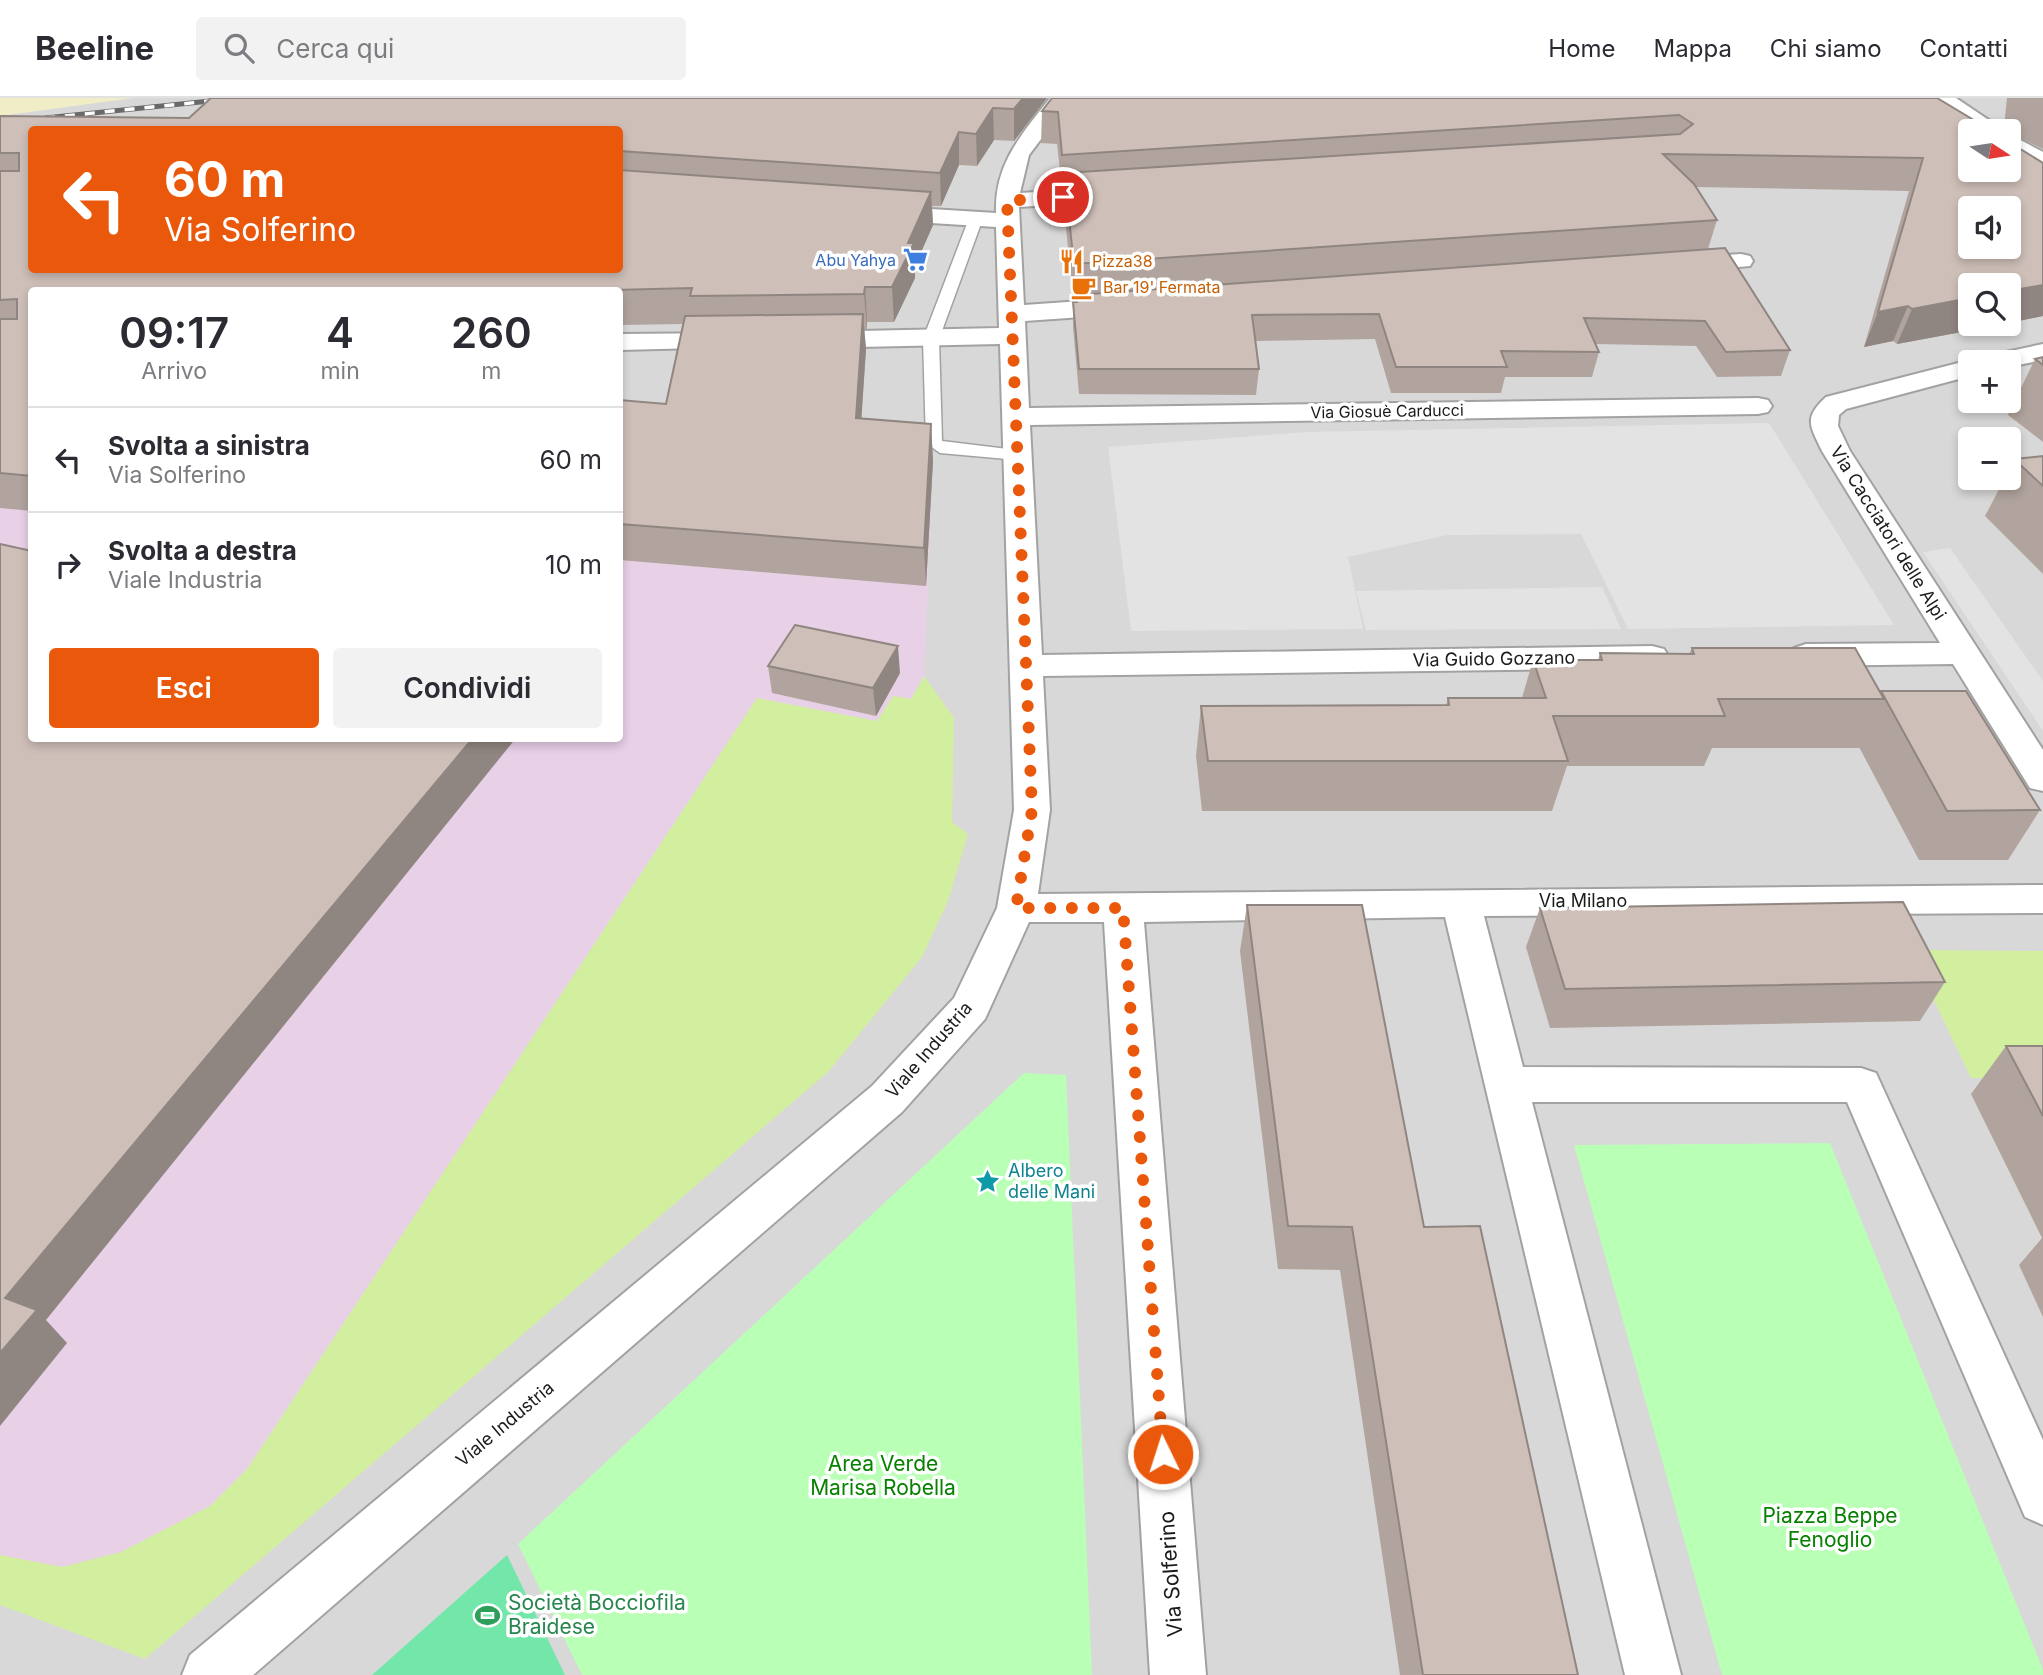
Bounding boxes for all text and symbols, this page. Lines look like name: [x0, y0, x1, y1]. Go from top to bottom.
search box: [196, 17, 686, 80]
text: Beeline: [35, 28, 154, 68]
icon: search: [220, 29, 258, 67]
text: Cerca qui: [276, 33, 394, 64]
text: Home: [1548, 34, 1616, 63]
text: Mappa: [1654, 34, 1732, 63]
text: Chi siamo: [1770, 34, 1882, 63]
text: Contatti: [1920, 34, 2008, 63]
north arrow: [1958, 119, 2021, 182]
map controls: [1958, 119, 2021, 490]
text: 60 m: [164, 150, 285, 209]
icon: left: [49, 154, 140, 245]
pin: [1033, 167, 1093, 227]
icon: arrive: [1044, 178, 1082, 216]
button: sound: [1958, 196, 2021, 259]
text: Via Solferino: [164, 210, 356, 249]
supermarket icon: Abu Yahya: [902, 246, 930, 274]
restaurant icon: Pizza38: [1058, 247, 1086, 275]
place label: Abu Yahya: [815, 250, 896, 270]
place label: Pizza38: [1092, 251, 1153, 271]
cafe icon: Bar 19' Fermata: [1069, 273, 1097, 301]
button: search: [1958, 273, 2021, 336]
place label: Bar 19' Fermata: [1103, 277, 1220, 297]
text: 09:17: [119, 307, 229, 358]
text: 4: [326, 307, 354, 358]
text: 260: [451, 307, 532, 358]
button: +: [1958, 350, 2021, 413]
text: Arrivo: [141, 357, 207, 385]
text: min: [320, 357, 360, 385]
text: m: [481, 357, 501, 385]
street label: Via Giosuè Carducci: [1310, 400, 1464, 422]
button: −: [1958, 427, 2021, 490]
text: Svolta a sinistra: [108, 430, 310, 461]
icon: left: [49, 441, 87, 479]
street label: Via Cacciatori delle Alpi: [1826, 442, 1951, 624]
text: 60 m: [539, 444, 602, 475]
text: Via Solferino: [108, 461, 246, 489]
text: Svolta a destra: [108, 535, 297, 566]
icon: right: [49, 546, 87, 584]
text: 10 m: [545, 549, 602, 580]
text: Viale Industria: [108, 566, 262, 594]
street label: Via Guido Gozzano: [1413, 647, 1575, 670]
button: Esci: [49, 648, 319, 728]
button: Condividi: [333, 648, 602, 728]
street label: Via Milano: [1539, 890, 1627, 911]
street label: Viale Industria: [881, 997, 976, 1102]
place label: Albero delle Mani: [1008, 1160, 1095, 1202]
place icon: Albero delle Mani: [974, 1167, 1002, 1195]
street label: Viale Industria: [452, 1377, 558, 1471]
position arrow: [1126, 1417, 1200, 1491]
park label: Area Verde Marisa Robella: [810, 1451, 956, 1500]
park label: Piazza Beppe Fenoglio: [1762, 1503, 1898, 1552]
street label: Via Solferino: [1154, 1510, 1187, 1638]
place label: Società Bocciofila Braidese: [508, 1590, 686, 1639]
sports icon: Società Bocciofila Braidese: [474, 1601, 502, 1629]

